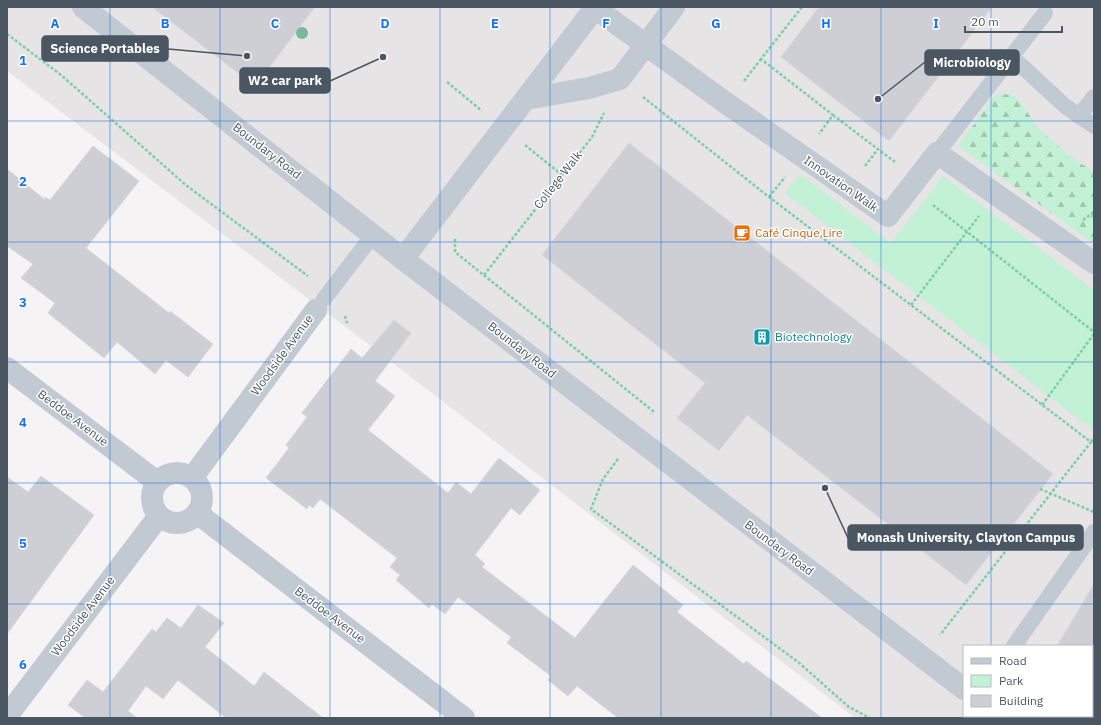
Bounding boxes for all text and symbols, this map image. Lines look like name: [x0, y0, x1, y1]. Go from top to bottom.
scale bar: [965, 8, 1062, 34]
text: 20 m: [971, 14, 999, 29]
text: A: [51, 15, 60, 32]
text: B: [161, 15, 170, 32]
text: C: [271, 15, 280, 32]
text: D: [380, 15, 390, 32]
text: E: [491, 15, 499, 32]
text: F: [602, 15, 610, 32]
text: G: [711, 15, 721, 32]
text: H: [821, 15, 831, 32]
text: I: [933, 15, 939, 32]
callout: Science Portables: [42, 36, 168, 61]
text: Science Portables: [50, 40, 160, 57]
callout: Microbiology: [925, 50, 1019, 75]
text: 1: [19, 52, 27, 69]
text: Microbiology: [933, 54, 1011, 71]
callout: W2 car park: [240, 68, 330, 93]
text: W2 car park: [248, 72, 323, 89]
street label: Boundary Road: [230, 119, 304, 182]
street label: College Walk: [530, 147, 585, 212]
street label: Innovation Walk: [801, 152, 882, 215]
text: 2: [19, 173, 27, 190]
cafe icon: Café Cinque Lire: [732, 223, 752, 243]
place label: Café Cinque Lire: [755, 225, 843, 240]
text: 3: [19, 294, 27, 311]
street label: Woodside Avenue: [247, 311, 316, 398]
street label: Boundary Road: [485, 318, 559, 381]
building icon: Biotechnology: [752, 327, 772, 347]
place label: Biotechnology: [775, 329, 852, 344]
street label: Beddoe Avenue: [35, 386, 112, 449]
text: 4: [19, 414, 27, 431]
street label: Boundary Road: [742, 517, 817, 578]
callout: Monash University, Clayton Campus: [848, 525, 1083, 550]
text: Monash University, Clayton Campus: [857, 529, 1076, 546]
text: 5: [19, 535, 27, 552]
street label: Woodside Avenue: [48, 572, 118, 659]
street label: Beddoe Avenue: [292, 583, 369, 646]
legend: [963, 645, 1093, 717]
text: Road: [999, 653, 1027, 668]
text: 6: [19, 656, 27, 673]
text: Park: [999, 673, 1024, 688]
text: Building: [999, 693, 1044, 708]

